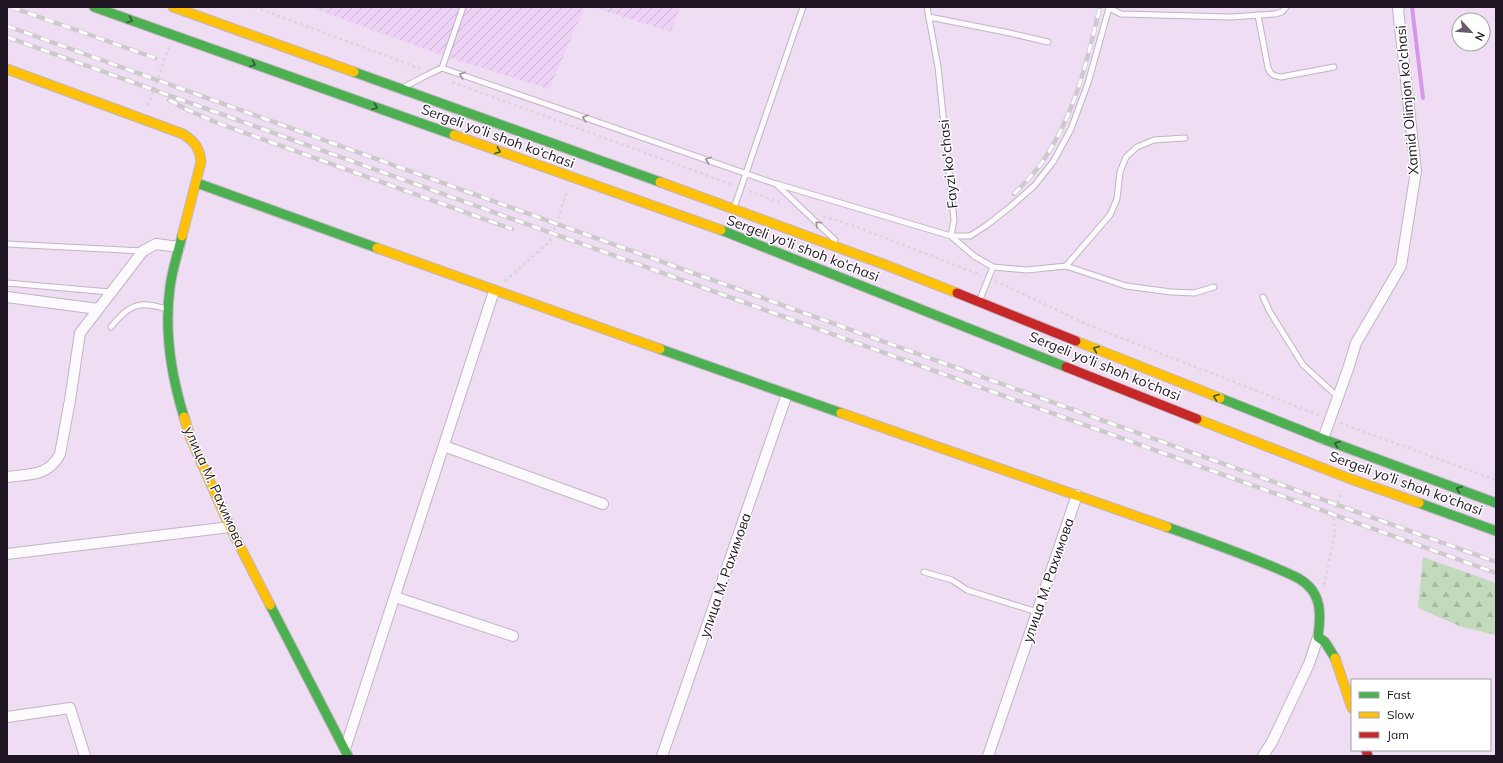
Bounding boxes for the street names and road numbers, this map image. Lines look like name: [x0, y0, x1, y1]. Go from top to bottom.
street label: Xamid Olimjon ko'chasi: [1391, 24, 1423, 176]
street label: Sergeli yo‘li shoh ko‘chasi: [419, 100, 577, 172]
street label: Fayzi ko'chasi: [934, 119, 962, 209]
street label: Sergeli yo‘li shoh ko‘chasi: [724, 211, 882, 285]
street label: Sergeli yo‘li shoh ko‘chasi: [1027, 327, 1183, 405]
street label: улица М. Рахимова: [180, 424, 250, 550]
street label: Sergeli yo‘li shoh ko‘chasi: [1327, 447, 1485, 519]
street label: улица М. Рахимова: [695, 510, 755, 640]
street label: улица М. Рахимова: [1018, 515, 1078, 645]

